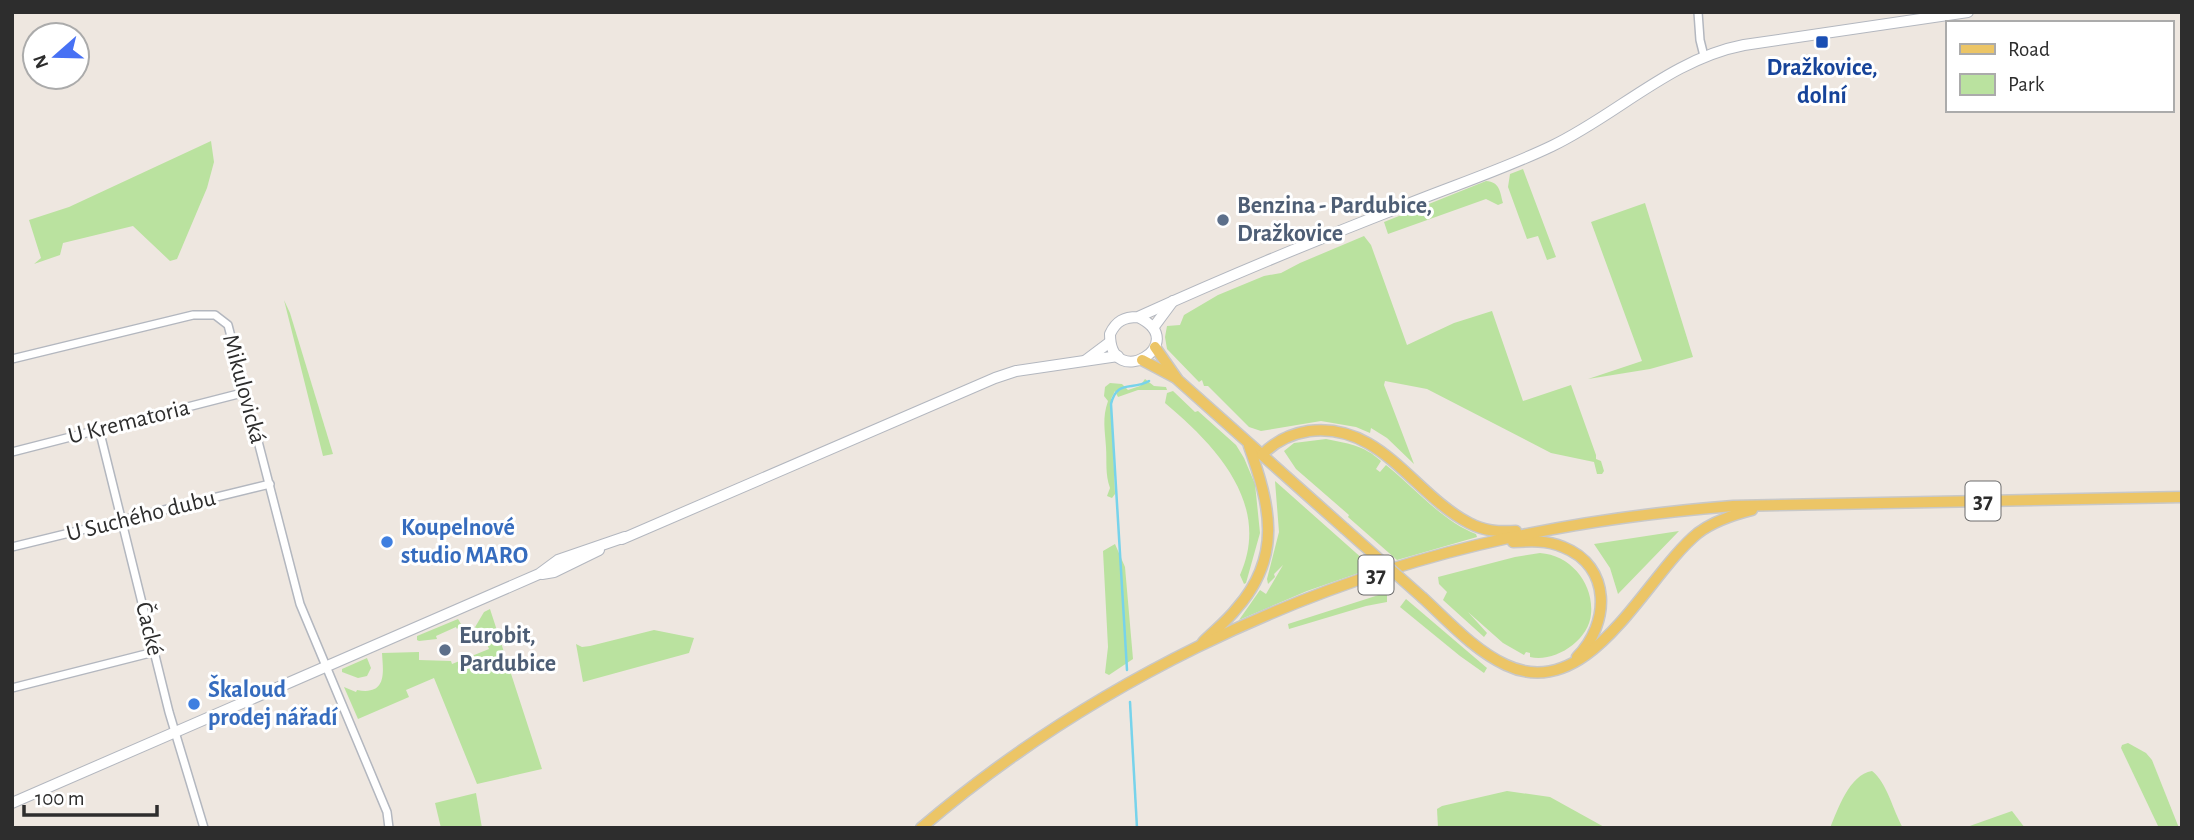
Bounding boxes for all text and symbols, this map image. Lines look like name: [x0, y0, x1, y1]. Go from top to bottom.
north arrow: [21, 21, 91, 91]
legend: [1946, 21, 2173, 112]
marker: Dražkovice, dolní: [1814, 34, 1830, 50]
text: Road: [2008, 39, 2050, 60]
text: N: [30, 52, 53, 71]
place label: Dražkovice, dolní: [1766, 56, 1878, 108]
text: Park: [2008, 74, 2045, 95]
place label: Benzina - Pardubice, Dražkovice: [1237, 194, 1432, 246]
marker: Benzina - Pardubice, Dražkovice: [1215, 212, 1231, 228]
street label: Mikulovická: [218, 332, 270, 446]
street label: U Krematoria: [66, 395, 192, 449]
road number: 37: [1966, 481, 2000, 520]
street label: U Suchého dubu: [64, 486, 218, 546]
place label: Koupelnové studio MARO: [401, 516, 528, 568]
marker: Koupelnové studio MARO: [379, 534, 395, 550]
road number: 37: [1358, 555, 1394, 594]
street label: Čacké: [131, 599, 168, 658]
place label: Eurobit, Pardubice: [459, 624, 556, 676]
marker: Eurobit, Pardubice: [437, 642, 453, 658]
place label: Škaloud prodej nářadí: [208, 674, 338, 730]
marker: Škaloud prodej nářadí: [186, 696, 202, 712]
scale bar: [24, 774, 158, 818]
text: 100 m: [35, 788, 85, 809]

